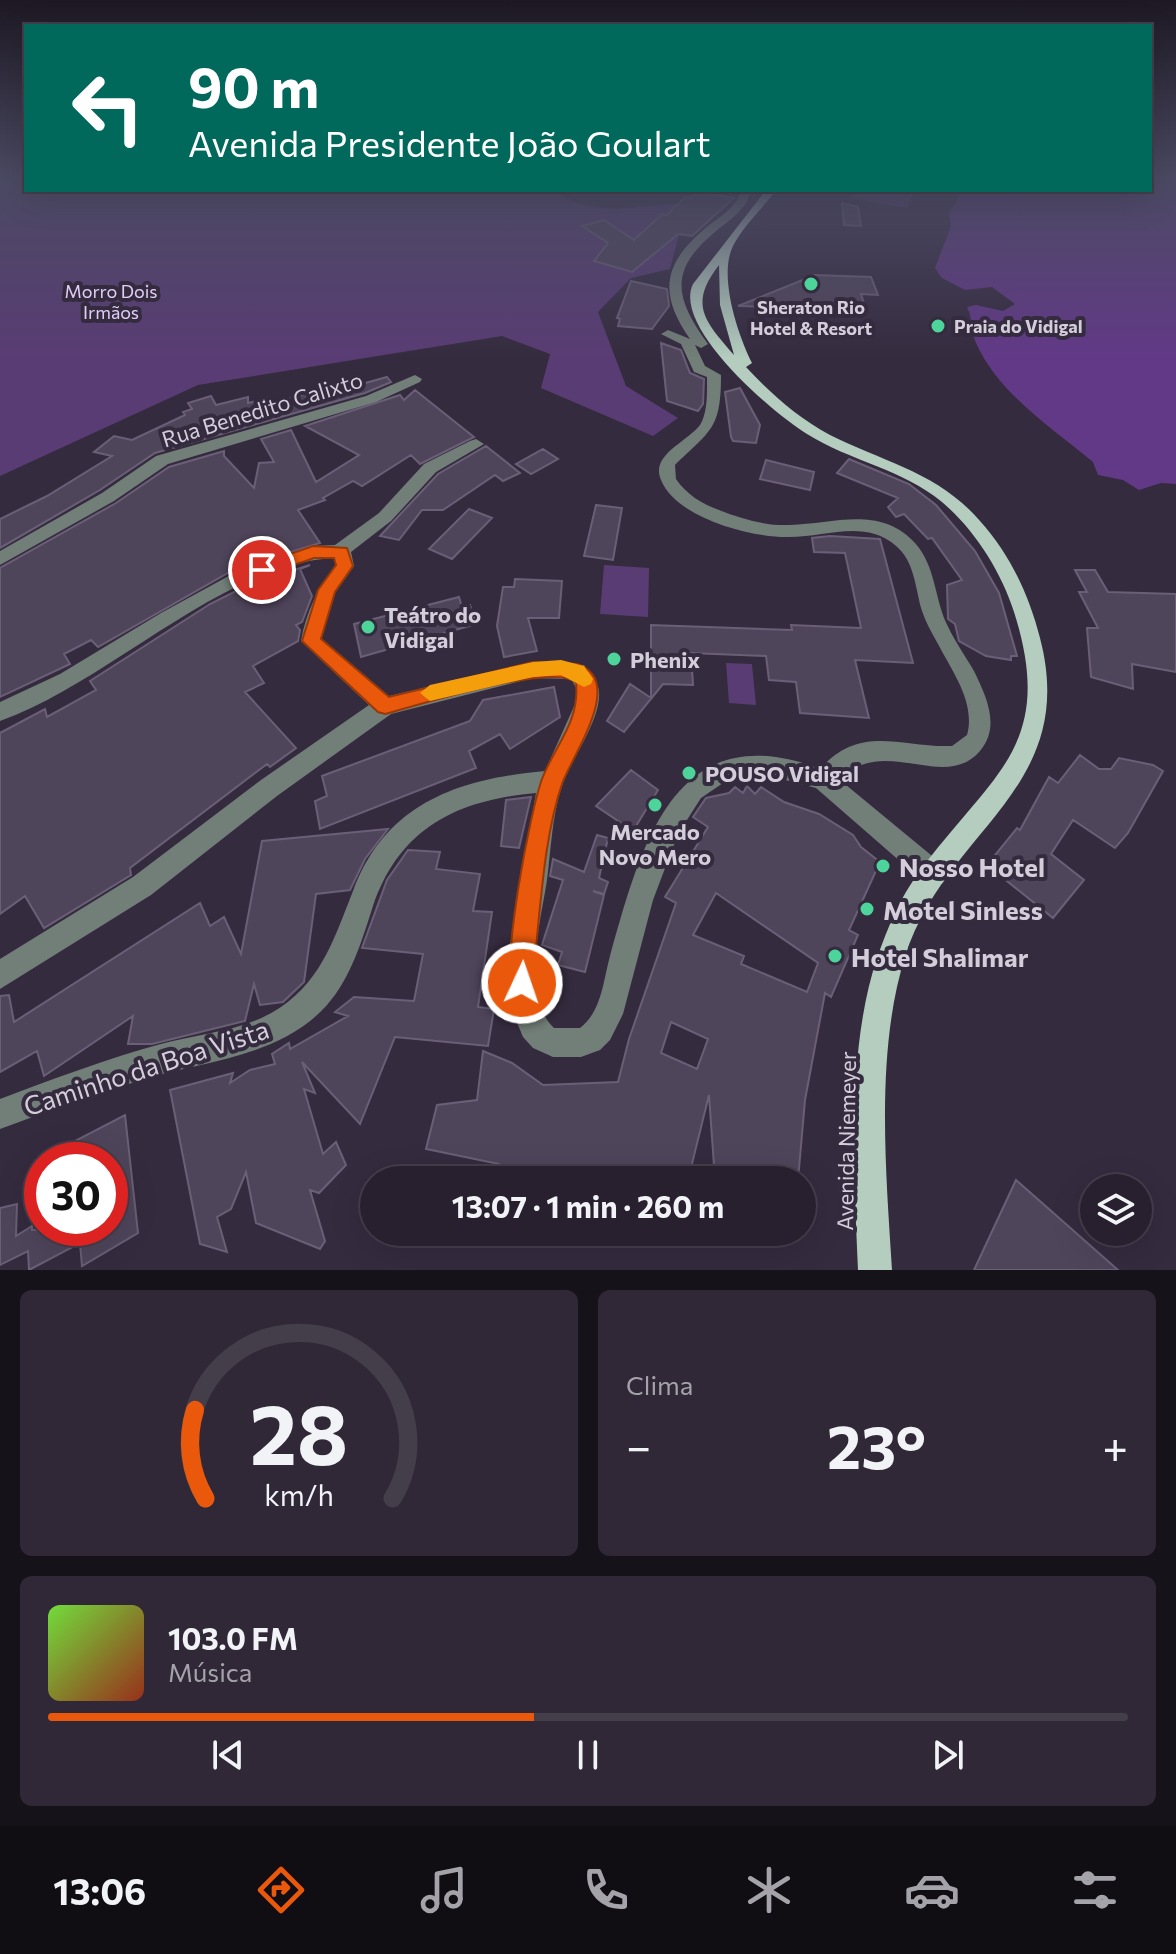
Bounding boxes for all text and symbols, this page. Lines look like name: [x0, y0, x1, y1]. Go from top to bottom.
text: 90 m: [188, 51, 319, 120]
icon: left: [56, 56, 160, 160]
text: Avenida Presidente João Goulart: [188, 120, 711, 164]
marker: Sheraton Rio Hotel & Resort: [802, 275, 820, 293]
park label: Morro Dois Irmãos: [64, 280, 158, 323]
place label: Sheraton Rio Hotel & Resort: [750, 296, 872, 339]
place label: Praia do Vidigal: [954, 315, 1083, 337]
marker: Praia do Vidigal: [929, 317, 947, 335]
street label: Rua Benedito Calixto: [158, 366, 366, 452]
pin: [228, 536, 296, 604]
icon: arrive: [240, 548, 284, 592]
place label: Teátro do Vidigal: [384, 601, 481, 653]
marker: Teátro do Vidigal: [359, 618, 377, 636]
place label: Phenix: [630, 646, 700, 673]
marker: Phenix: [605, 650, 623, 668]
place label: POUSO Vidigal: [705, 760, 859, 787]
marker: POUSO Vidigal: [680, 764, 698, 782]
marker: Mercado Novo Mero: [646, 796, 664, 814]
place label: Mercado Novo Mero: [599, 818, 711, 870]
place label: Nosso Hotel: [899, 851, 1045, 882]
marker: Nosso Hotel: [874, 857, 892, 875]
place label: Motel Sinless: [883, 894, 1043, 925]
marker: Motel Sinless: [858, 900, 876, 918]
position arrow: [480, 941, 564, 1025]
place label: Hotel Shalimar: [851, 941, 1029, 972]
marker: Hotel Shalimar: [826, 947, 844, 965]
street label: Caminho da Boa Vista: [19, 1013, 273, 1121]
street label: Avenida Niemeyer: [831, 1051, 861, 1231]
speed limit sign: 30: [24, 1142, 128, 1246]
map controls: [1080, 1174, 1152, 1246]
button: layers: [1080, 1174, 1152, 1246]
text: 13:07 · 1 min · 260 m: [452, 1187, 724, 1224]
text: Clima: [626, 1369, 693, 1400]
text: 28: [250, 1380, 348, 1482]
text: 23°: [827, 1408, 926, 1481]
text: −: [626, 1418, 651, 1472]
text: +: [1102, 1418, 1128, 1472]
text: km/h: [264, 1477, 334, 1512]
text: 103.0 FM: [168, 1619, 298, 1656]
text: Música: [168, 1656, 252, 1687]
icon: previous: [206, 1733, 250, 1777]
icon: pause: [566, 1733, 610, 1777]
icon: next: [926, 1733, 970, 1777]
icon: directions: [253, 1862, 309, 1918]
icon: music: [416, 1862, 472, 1918]
icon: phone: [578, 1862, 634, 1918]
icon: climate: [741, 1862, 797, 1918]
icon: car: [904, 1862, 960, 1918]
icon: filters: [1067, 1862, 1123, 1918]
text: 13:06: [53, 1868, 146, 1912]

